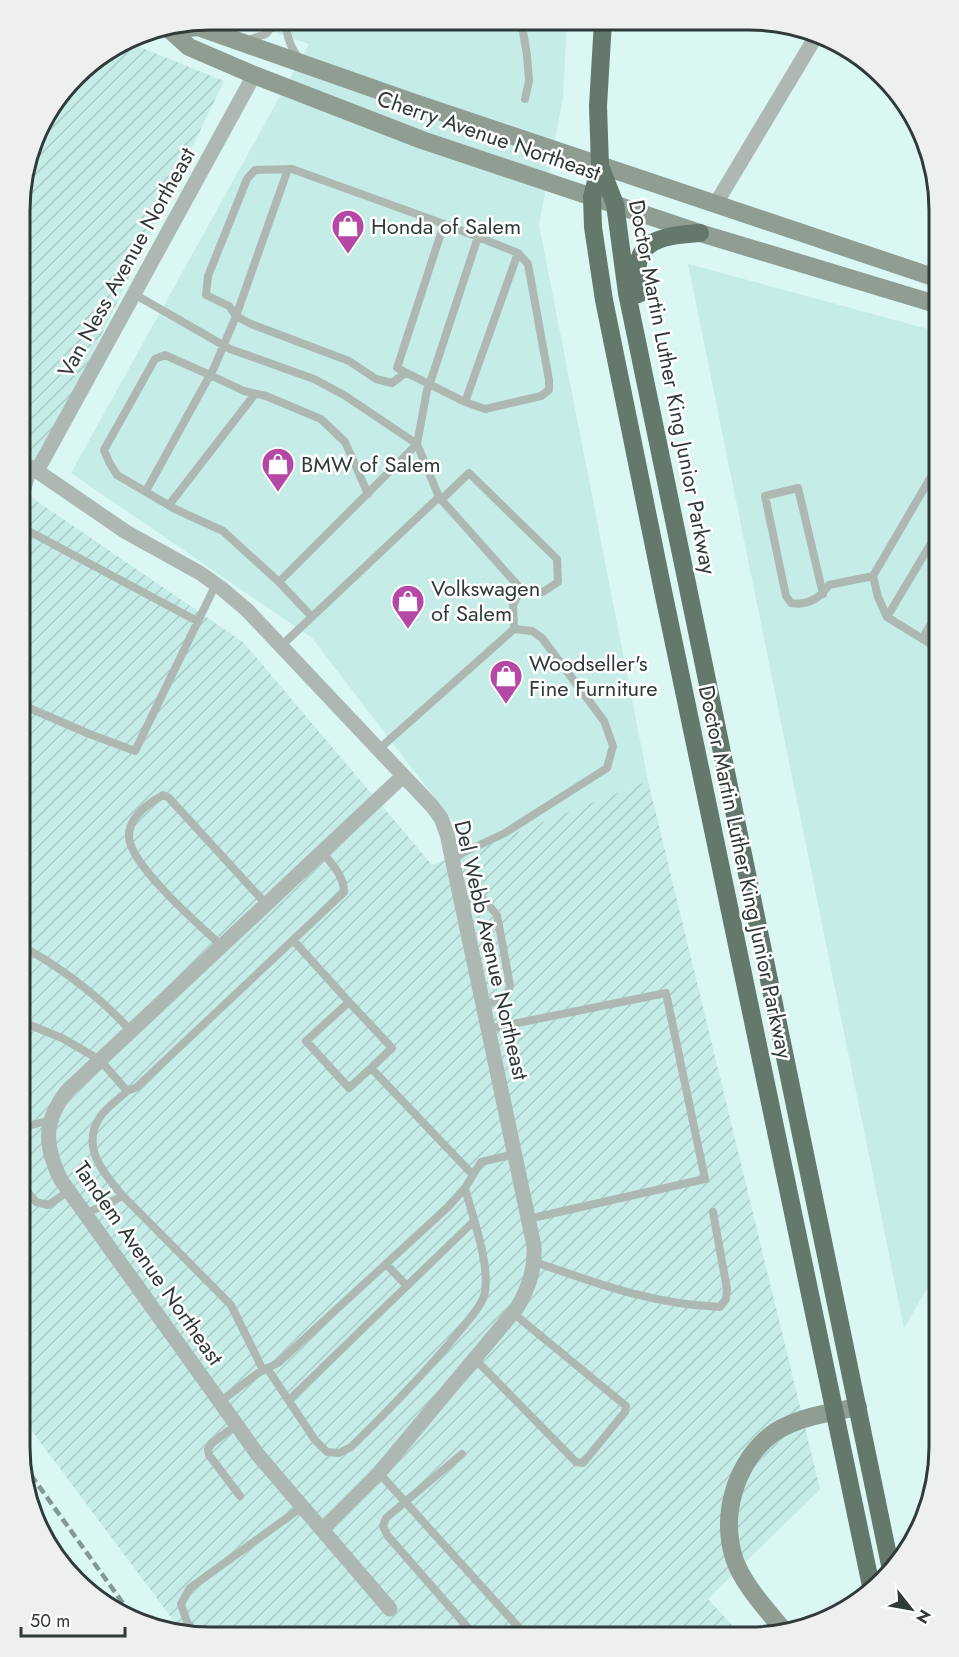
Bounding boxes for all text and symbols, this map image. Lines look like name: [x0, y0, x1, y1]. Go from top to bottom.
street label: Cherry Avenue Northeast: [373, 82, 606, 189]
street label: Van Ness Avenue Northeast: [49, 141, 203, 383]
street label: Doctor Martin Luther King Junior Parkway: [621, 197, 725, 577]
shop icon: Honda of Salem: [330, 208, 366, 255]
place label: Honda of Salem: [371, 210, 521, 242]
shop icon: BMW of Salem: [260, 446, 296, 493]
place label: BMW of Salem: [301, 448, 441, 480]
place label: Volkswagen of Salem: [431, 572, 540, 629]
shop icon: Volkswagen of Salem: [390, 583, 426, 630]
place label: Woodseller's Fine Furniture: [529, 647, 658, 704]
shop icon: Woodseller's Fine Furniture: [488, 658, 524, 705]
street label: Doctor Martin Luther King Junior Parkway: [691, 682, 801, 1062]
street label: Del Webb Avenue Northeast: [447, 817, 538, 1084]
street label: Tandem Avenue Northeast: [66, 1155, 232, 1372]
north arrow: [881, 1579, 941, 1639]
scale bar: [21, 1600, 124, 1638]
text: N: [910, 1605, 937, 1628]
text: 50 m: [30, 1608, 70, 1634]

